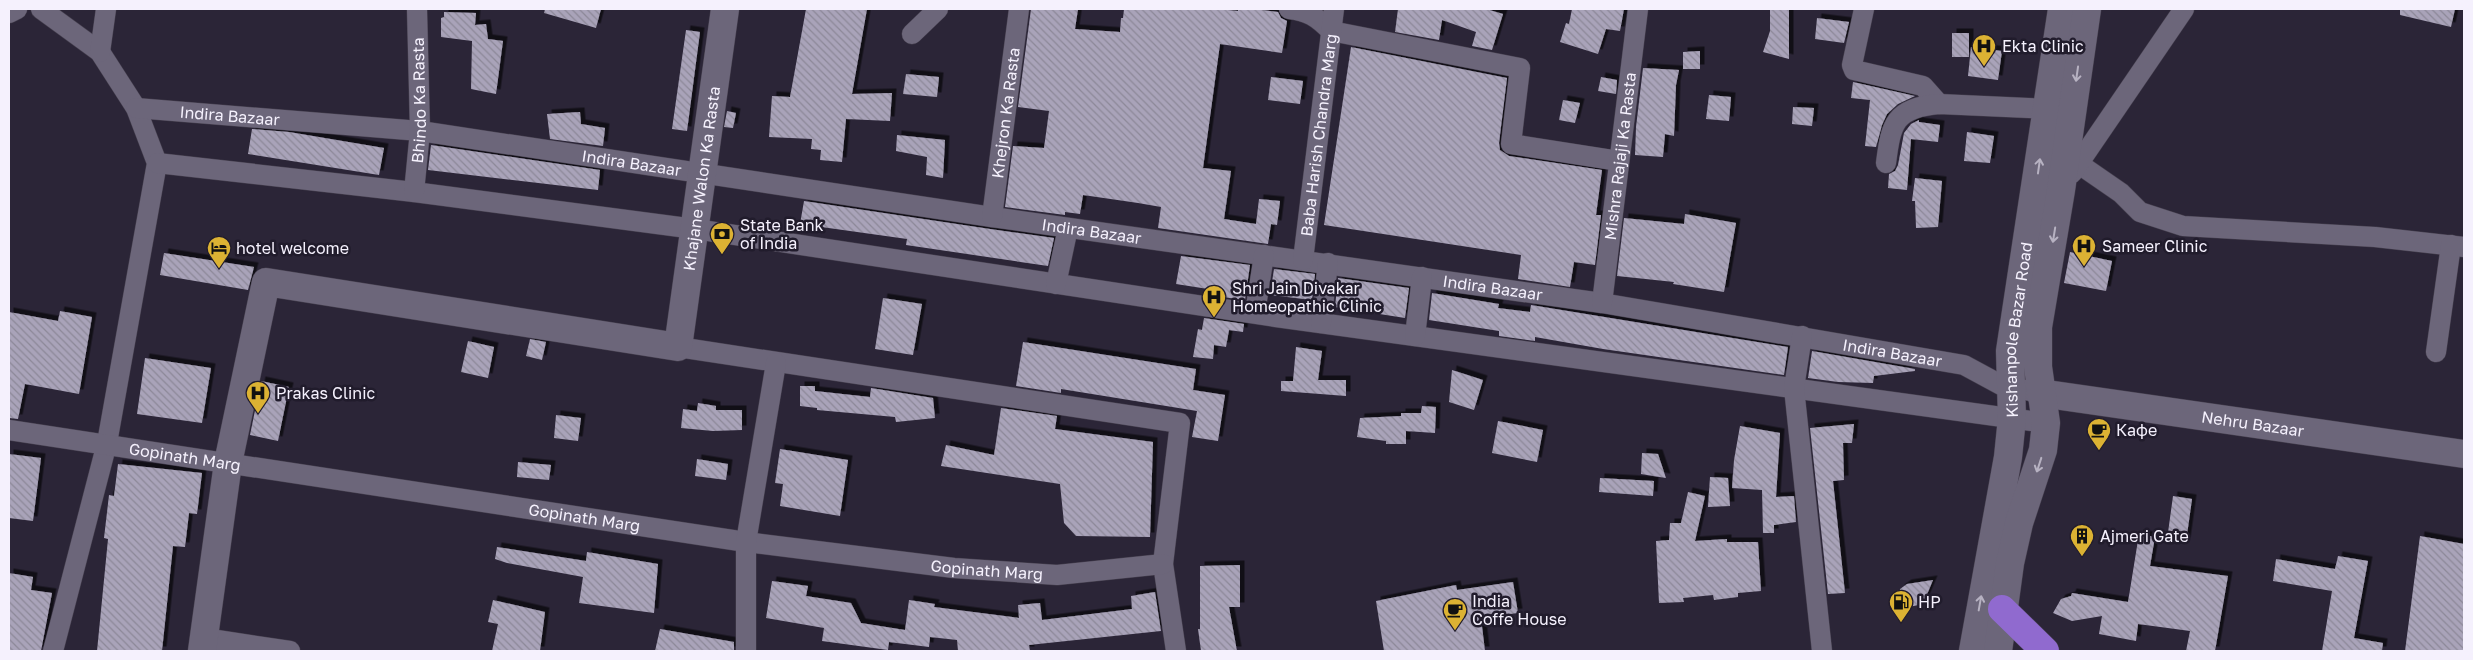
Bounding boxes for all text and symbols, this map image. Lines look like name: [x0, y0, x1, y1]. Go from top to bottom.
street label: Baba Harish Chandra Marg: [1296, 32, 1341, 237]
hospital icon: Ekta Clinic: [1971, 33, 1997, 67]
place label: Ekta Clinic: [2002, 36, 2084, 56]
street label: Bhindo Ka Rasta: [407, 37, 430, 164]
street label: Khejron Ka Rasta: [987, 46, 1024, 179]
one-way arrow: [2072, 66, 2082, 82]
street label: Mishra Rajaji Ka Rasta: [1600, 71, 1640, 241]
street label: Khajane Walon Ka Rasta: [679, 85, 724, 272]
street label: Indira Bazaar: [179, 102, 281, 130]
street label: Indira Bazaar: [581, 145, 683, 180]
one-way arrow: [2035, 158, 2045, 174]
street label: Indira Bazaar: [1041, 214, 1143, 248]
place label: State Bank of India: [740, 215, 824, 253]
bank icon: State Bank of India: [709, 221, 735, 255]
one-way arrow: [2048, 227, 2058, 243]
hospital icon: Sameer Clinic: [2071, 233, 2097, 267]
hotel icon: hotel welcome: [206, 235, 232, 269]
place label: Sameer Clinic: [2102, 236, 2208, 256]
place label: hotel welcome: [236, 238, 349, 258]
street label: Kishanpole Bazar Road: [1999, 241, 2036, 418]
street label: Indira Bazaar: [1442, 271, 1544, 305]
place label: Shri Jain Divakar Homeopathic Clinic: [1232, 278, 1382, 316]
hospital icon: Shri Jain Divakar Homeopathic Clinic: [1201, 284, 1227, 318]
street label: Indira Bazaar: [1841, 334, 1944, 371]
hospital icon: Prakas Clinic: [245, 380, 271, 414]
place label: Prakas Clinic: [276, 383, 375, 403]
street label: Nehru Bazaar: [2200, 406, 2305, 441]
cafe icon: Кафе: [2086, 417, 2112, 451]
place label: Кафе: [2116, 420, 2157, 440]
street label: Gopinath Marg: [128, 438, 242, 475]
one-way arrow: [2033, 457, 2043, 473]
street label: Gopinath Marg: [527, 499, 642, 536]
building icon: Ajmeri Gate: [2069, 523, 2095, 557]
place label: Ajmeri Gate: [2100, 526, 2189, 546]
street label: Gopinath Marg: [929, 555, 1044, 584]
fuel station icon: HP: [1888, 589, 1914, 623]
place label: India Coffe House: [1472, 591, 1566, 629]
place label: HP: [1918, 592, 1941, 612]
one-way arrow: [1976, 595, 1986, 611]
cafe icon: India Coffe House: [1442, 597, 1468, 631]

